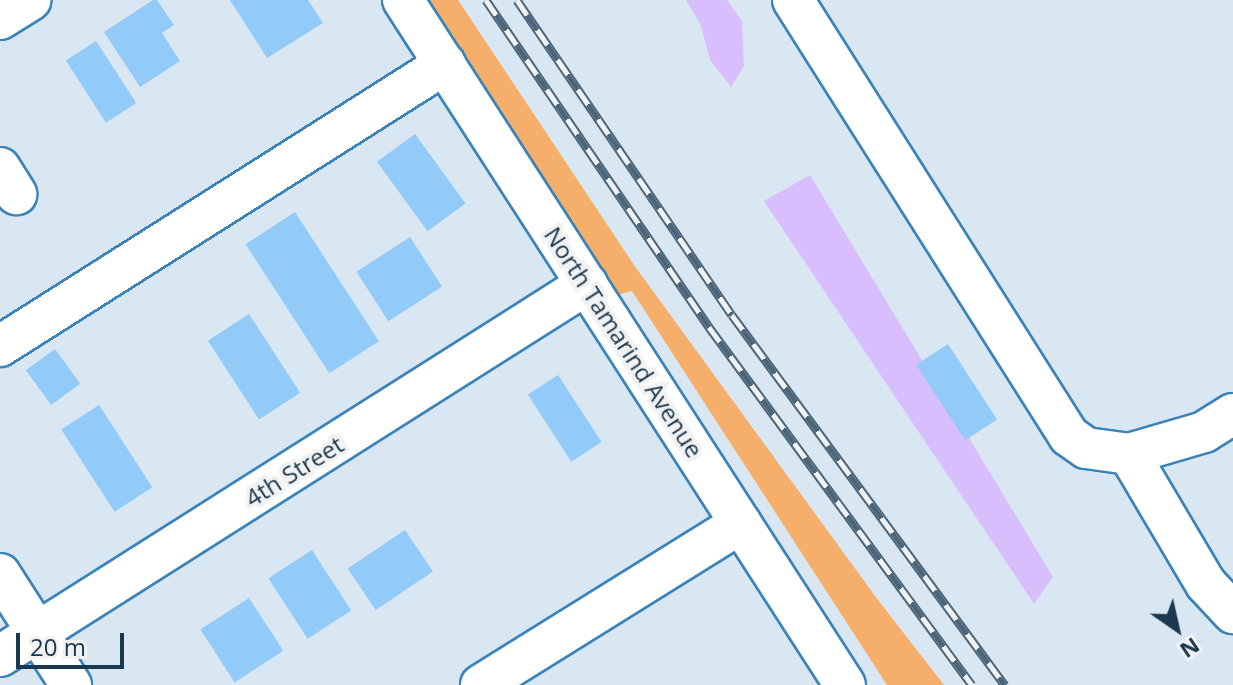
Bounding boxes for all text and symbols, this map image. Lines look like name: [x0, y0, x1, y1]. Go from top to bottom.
street label: North Tamarind Avenue: [539, 221, 709, 463]
street label: 4th Street: [240, 430, 348, 512]
north arrow: [1137, 589, 1217, 669]
scale bar: [20, 617, 128, 667]
text: 20 m: [30, 630, 86, 663]
text: N: [1175, 631, 1206, 666]

